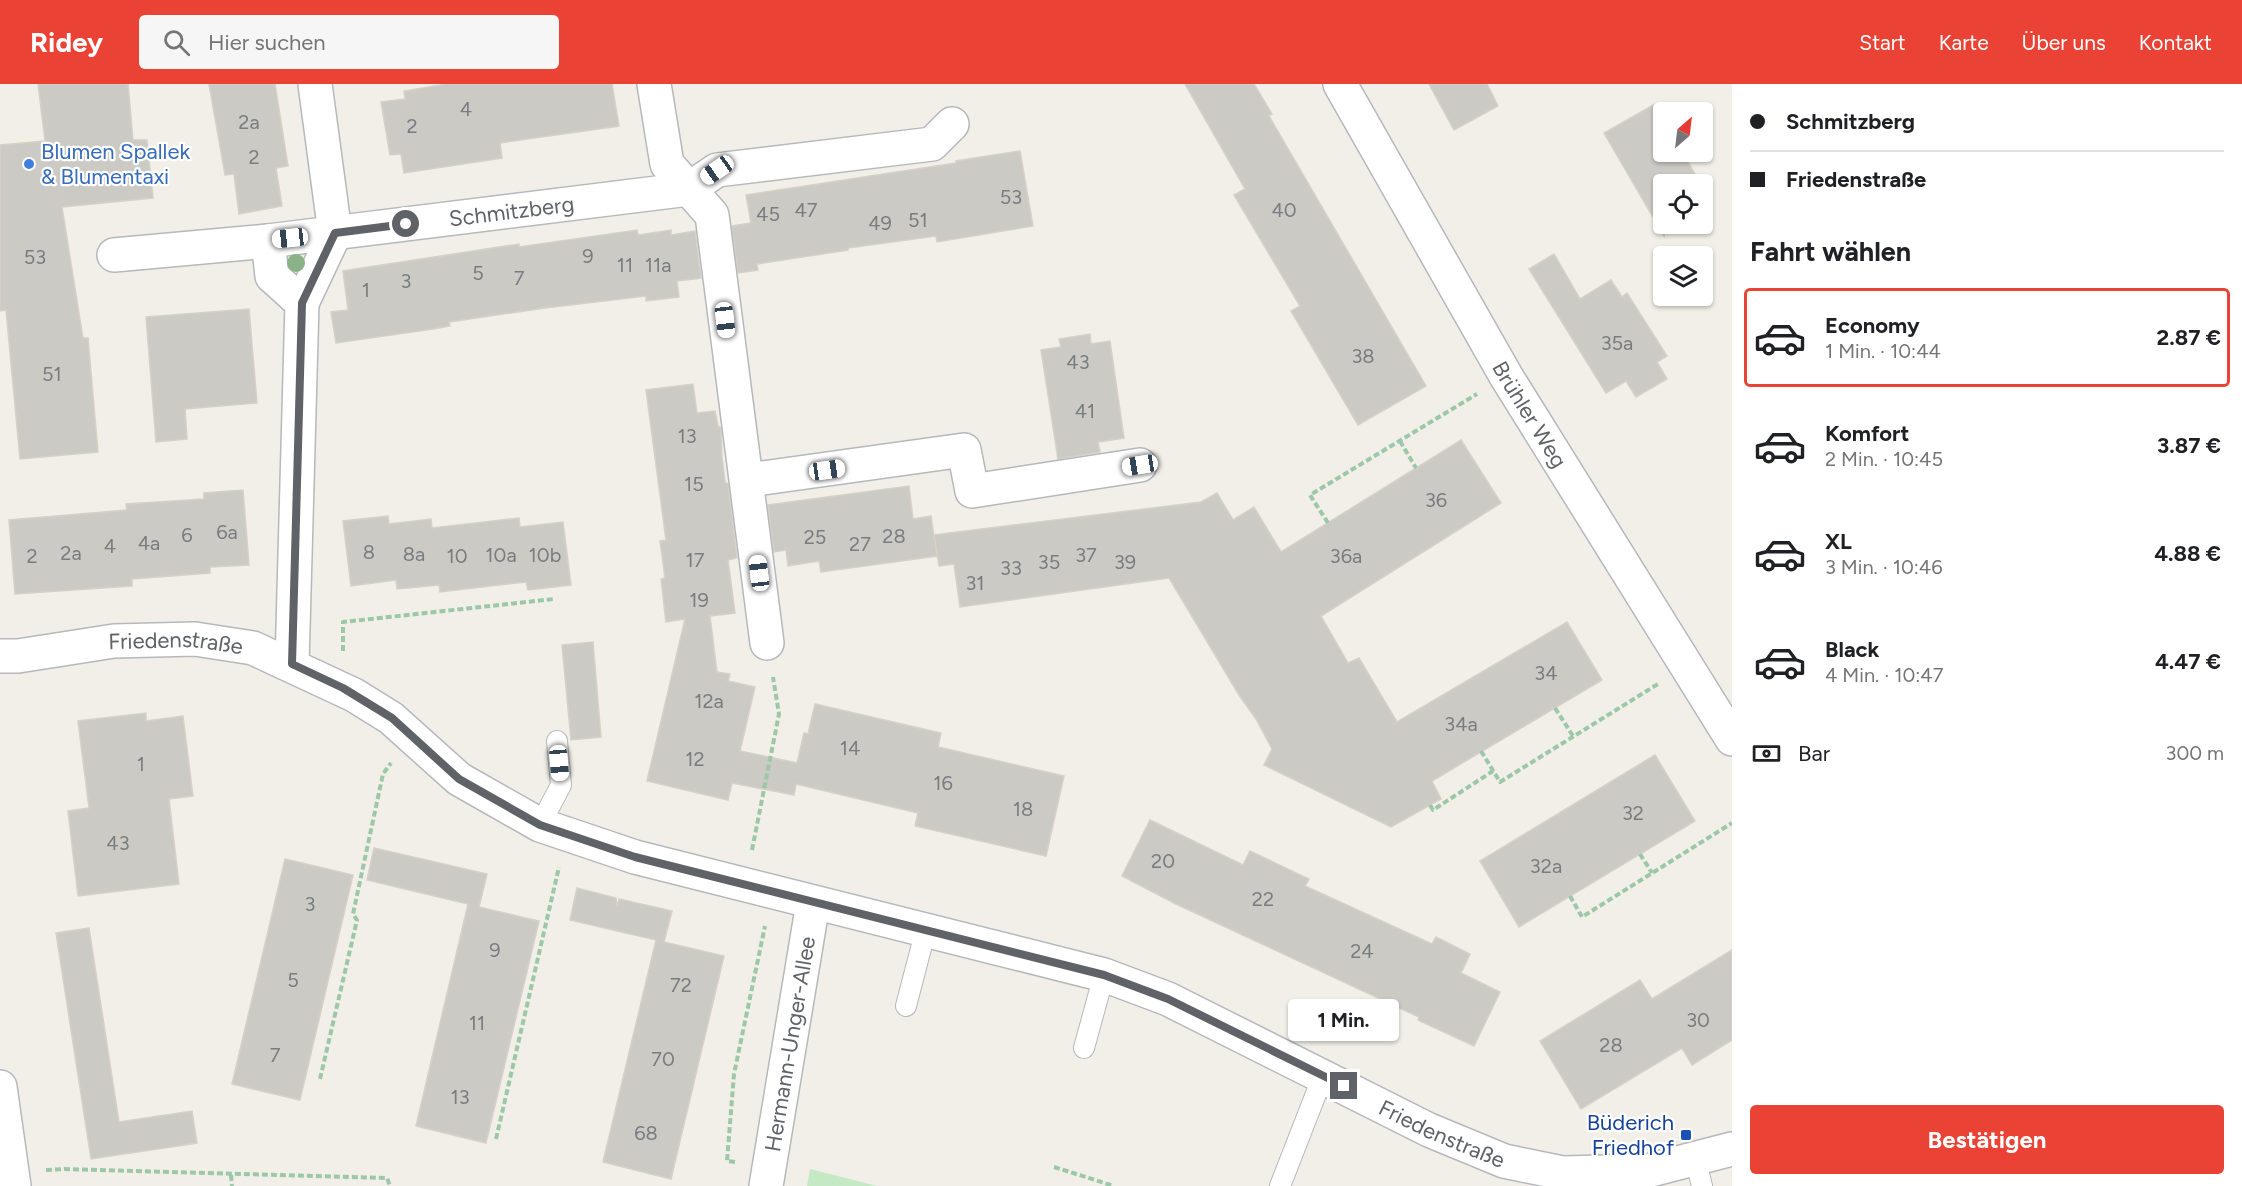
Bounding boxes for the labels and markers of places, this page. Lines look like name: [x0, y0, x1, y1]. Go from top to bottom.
place label: Blumen Spallek & Blumentaxi: [41, 138, 190, 190]
marker: Blumen Spallek & Blumentaxi: [22, 157, 36, 171]
place label: Büderich Friedhof: [1587, 1109, 1675, 1161]
marker: Büderich Friedhof: [1679, 1128, 1693, 1142]

